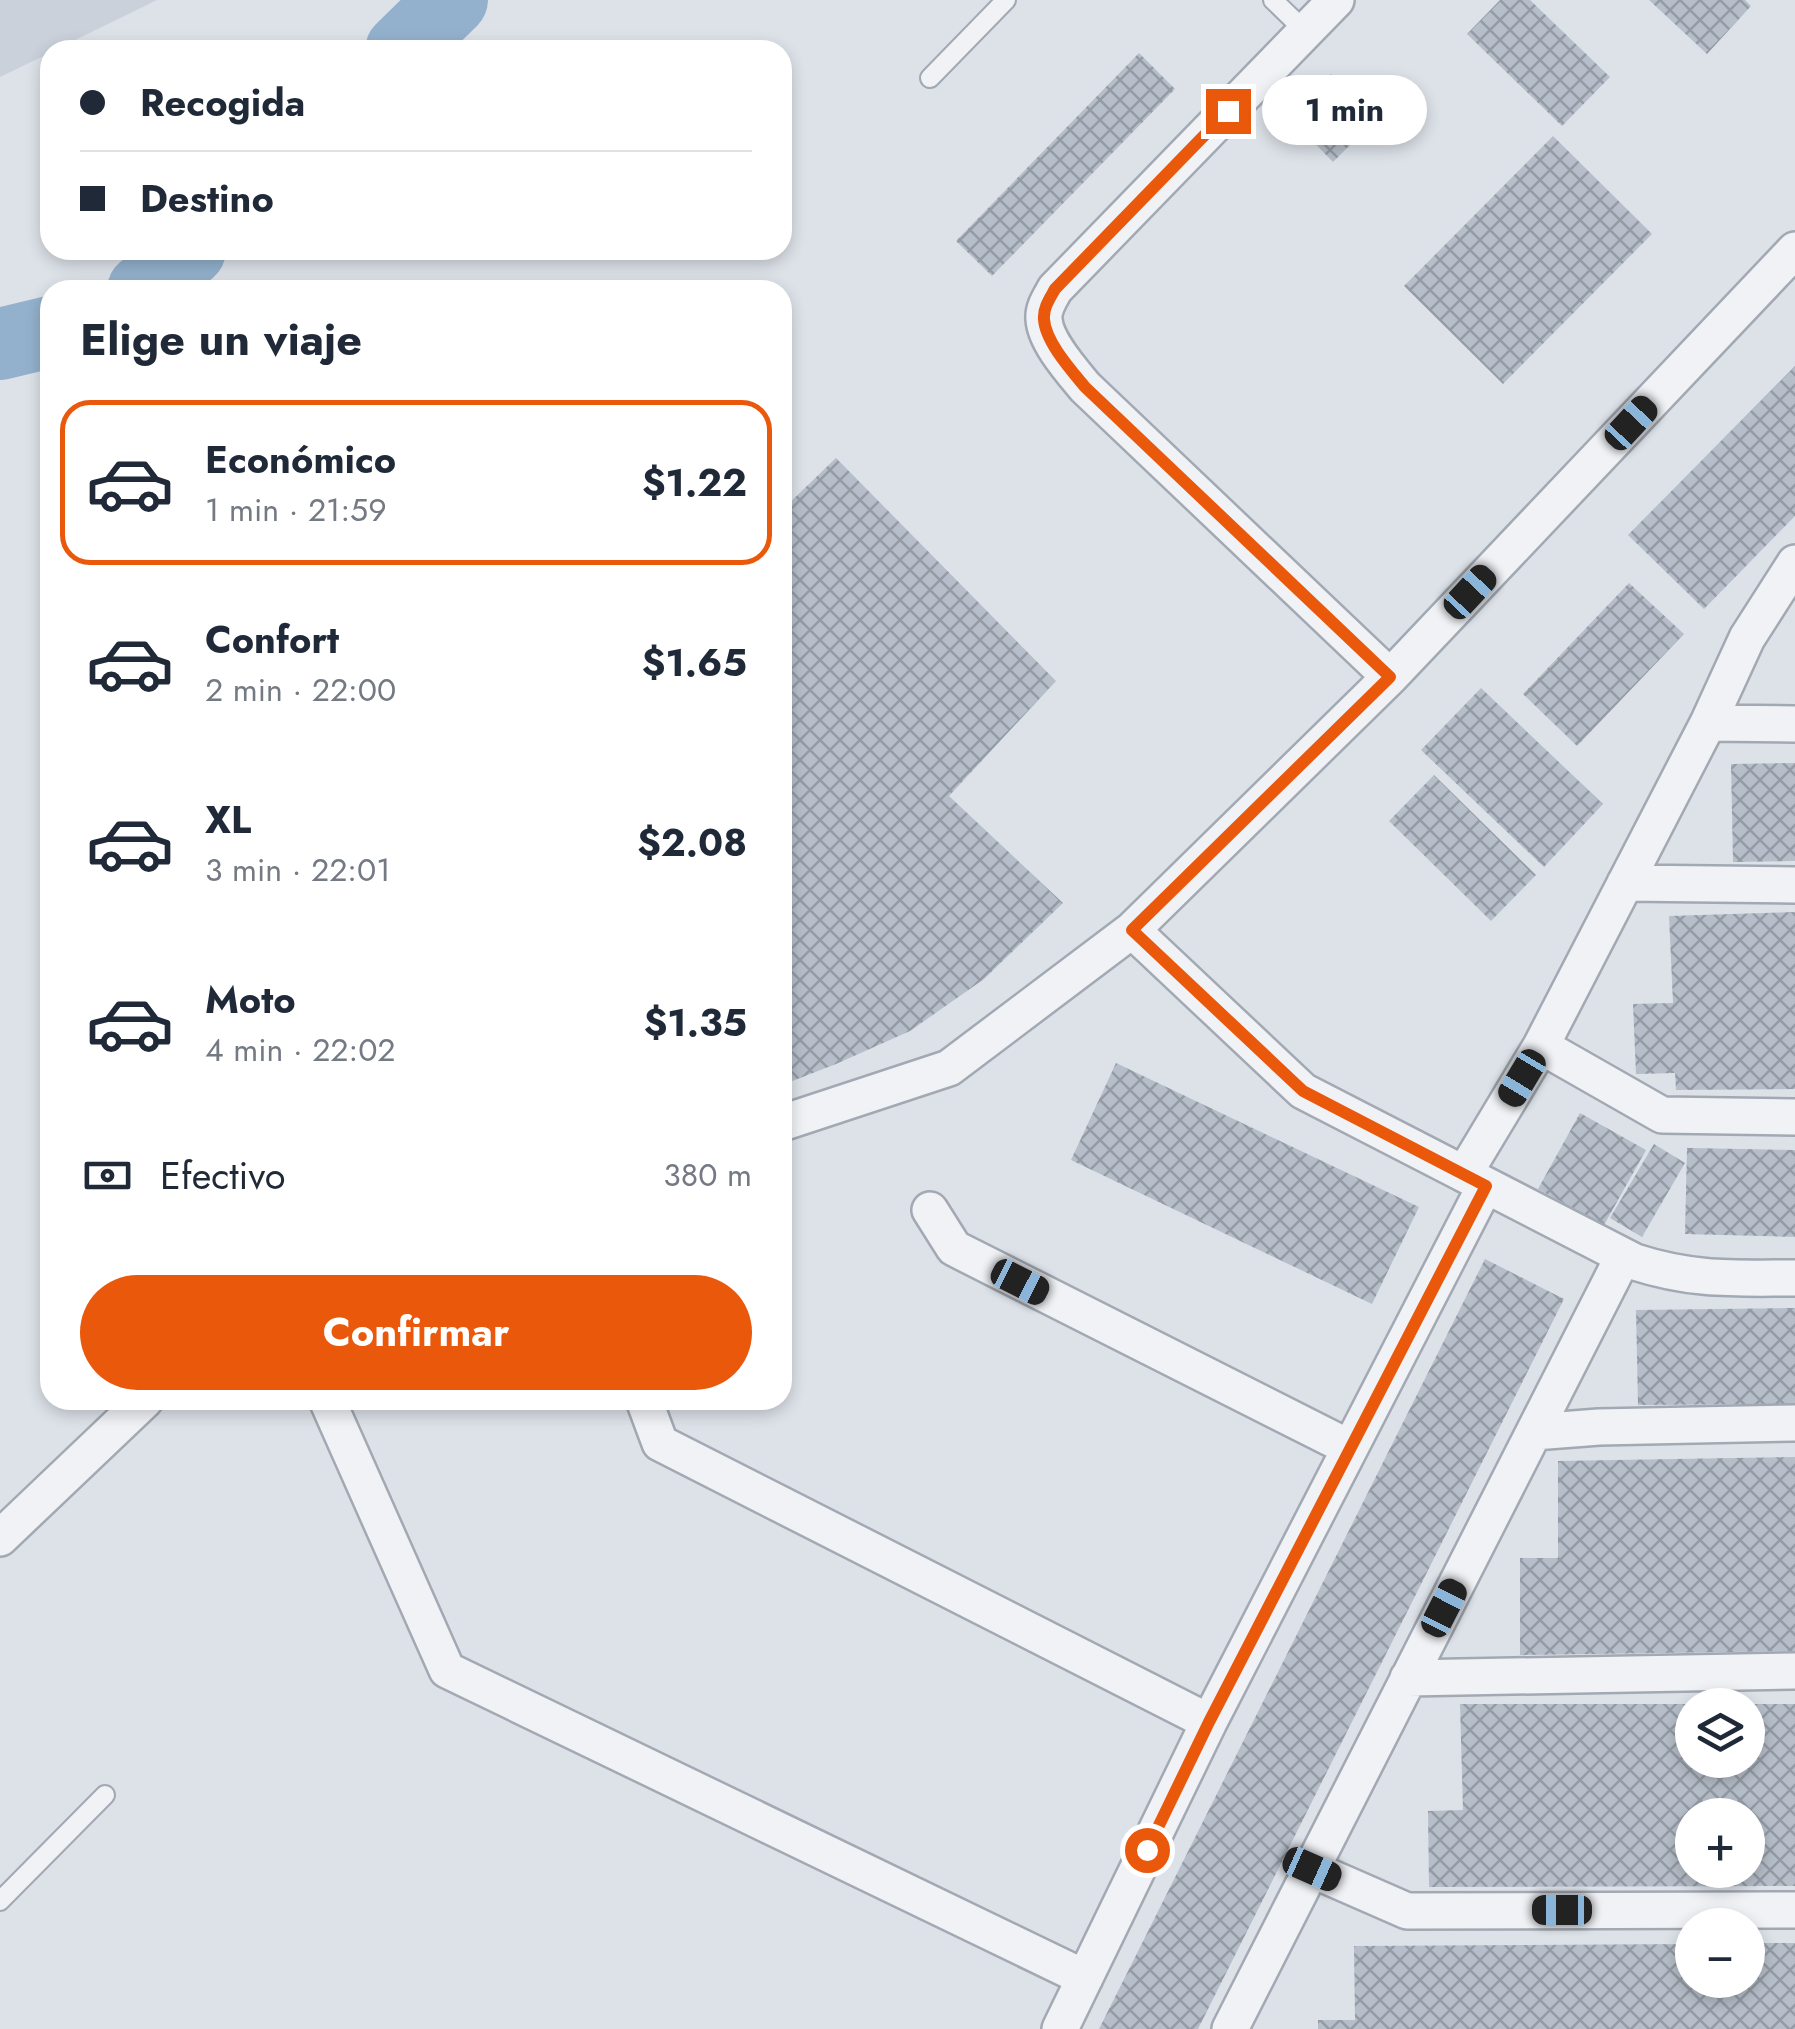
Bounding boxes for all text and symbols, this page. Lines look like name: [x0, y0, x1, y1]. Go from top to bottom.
text: Recogida: [140, 75, 305, 130]
callout: 1 min: [1263, 76, 1428, 146]
text: 1 min: [1305, 87, 1384, 133]
route end: [1206, 89, 1251, 134]
text: Destino: [140, 171, 274, 226]
text: Elige un viaje: [80, 307, 362, 372]
car: [1600, 391, 1662, 455]
text: Económico: [205, 432, 396, 487]
icon: car: [85, 438, 175, 528]
text: $1.22: [642, 455, 747, 510]
text: 1 min · 21:59: [205, 487, 387, 533]
car: [1439, 560, 1501, 624]
text: Confort: [205, 612, 339, 667]
icon: car: [85, 618, 175, 708]
text: $1.65: [642, 635, 747, 690]
text: 2 min · 22:00: [205, 667, 396, 713]
text: XL: [205, 792, 251, 847]
icon: car: [85, 798, 175, 888]
text: $2.08: [637, 815, 747, 870]
text: 3 min · 22:01: [205, 847, 391, 893]
text: Moto: [205, 972, 296, 1027]
icon: car: [85, 978, 175, 1068]
text: $1.35: [644, 995, 747, 1050]
text: 4 min · 22:02: [205, 1027, 396, 1073]
car: [1494, 1045, 1550, 1111]
icon: cash: [80, 1148, 135, 1203]
text: Efectivo: [160, 1148, 285, 1203]
text: 380 m: [663, 1152, 752, 1198]
car: [986, 1255, 1054, 1309]
button: Confirmar: [80, 1275, 752, 1390]
car: [1417, 1574, 1471, 1642]
map controls: [1675, 1688, 1765, 1998]
button: layers: [1675, 1688, 1765, 1778]
button: +: [1675, 1798, 1765, 1888]
route start: [1125, 1828, 1170, 1873]
car: [1278, 1843, 1346, 1895]
car: [1532, 1895, 1592, 1925]
button: −: [1675, 1908, 1765, 1998]

